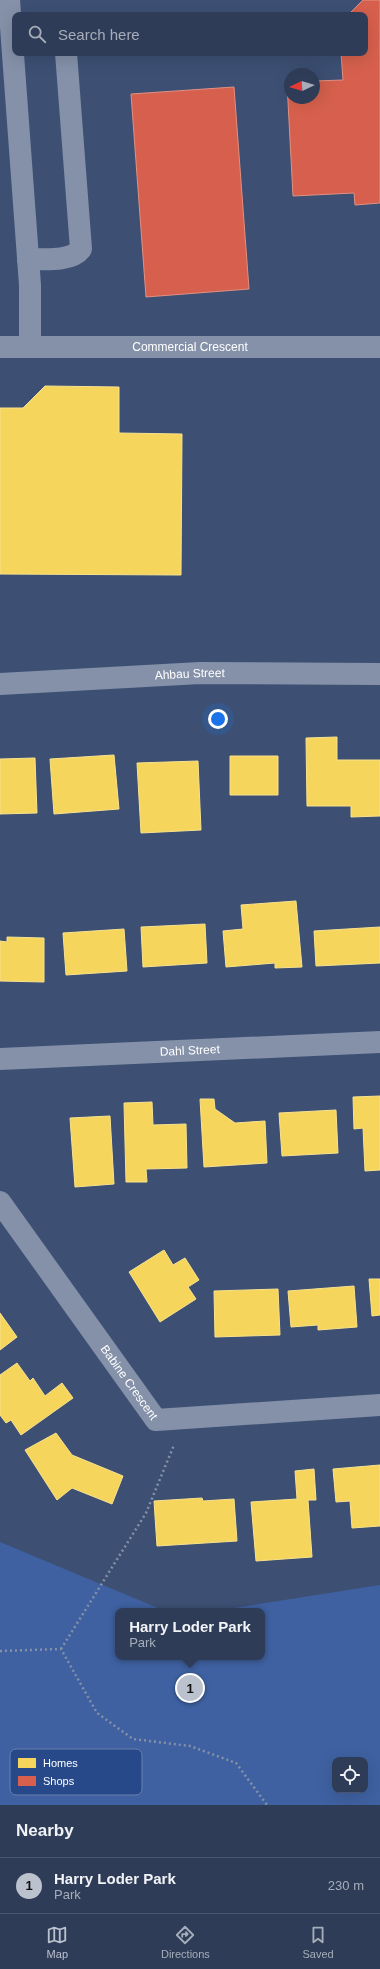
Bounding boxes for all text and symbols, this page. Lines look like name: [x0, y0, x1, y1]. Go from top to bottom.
search box: [12, 12, 368, 56]
icon: search: [26, 23, 48, 45]
text: Search here: [58, 26, 140, 43]
north arrow: [284, 68, 320, 104]
street label: Commercial Crescent: [132, 340, 248, 354]
street label: Ahbau Street: [154, 666, 225, 682]
your location: [208, 709, 228, 729]
street label: Dahl Street: [159, 1042, 221, 1059]
street label: Babine Crescent: [98, 1342, 161, 1423]
popup: [115, 1608, 265, 1660]
text: Harry Loder Park: [129, 1618, 251, 1635]
text: Park: [129, 1635, 156, 1650]
pin: 1: [177, 1673, 203, 1703]
legend: [10, 1749, 142, 1795]
text: Homes: [43, 1757, 78, 1769]
map controls: [332, 1757, 368, 1793]
button: locate: [332, 1757, 368, 1793]
text: Shops: [43, 1775, 75, 1787]
text: Nearby: [16, 1821, 74, 1840]
text: Harry Loder Park: [54, 1870, 176, 1887]
text: 1: [25, 1878, 33, 1893]
text: 230 m: [328, 1878, 364, 1893]
text: Park: [54, 1887, 81, 1902]
tab: Map: [46, 1924, 68, 1960]
tab: Directions: [161, 1924, 210, 1960]
tab: Saved: [302, 1924, 334, 1960]

